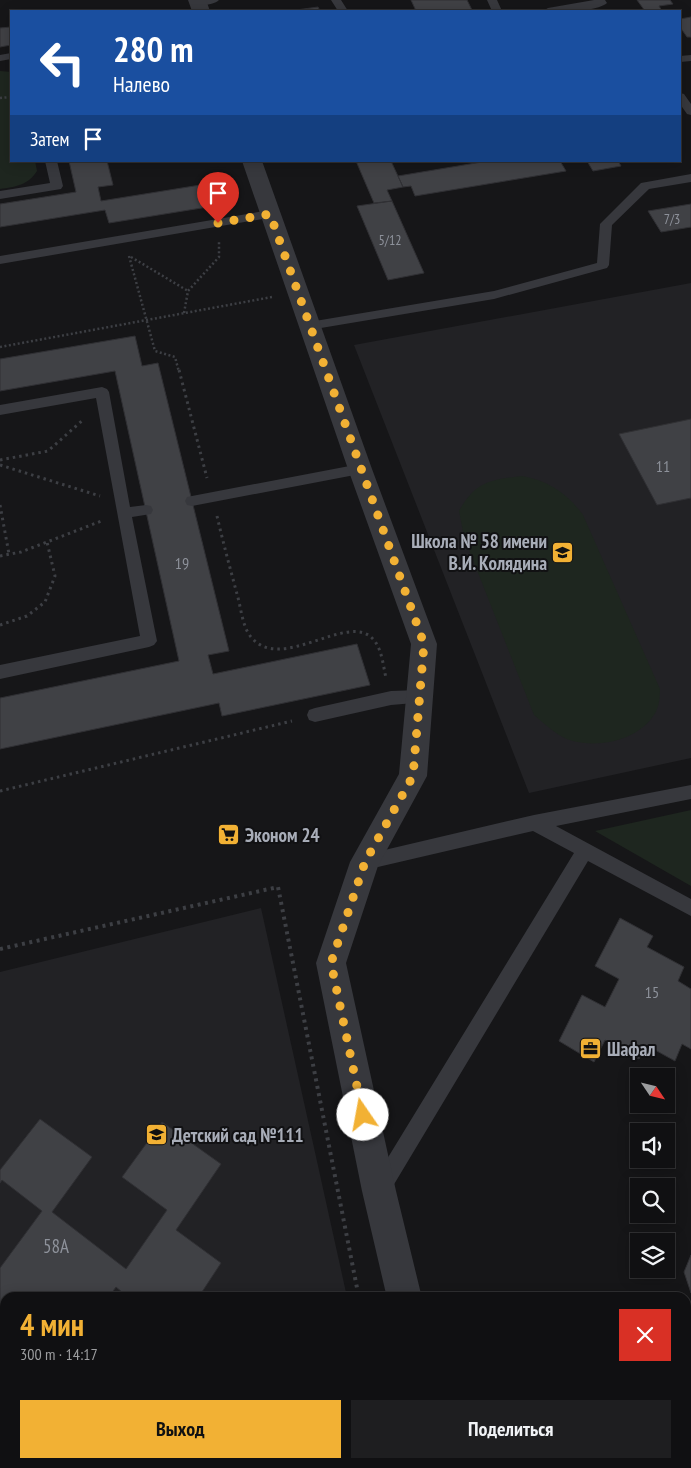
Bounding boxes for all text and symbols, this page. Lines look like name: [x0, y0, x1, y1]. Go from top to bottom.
text: 280 m: [113, 26, 194, 72]
icon: left: [30, 30, 95, 95]
text: Налево: [113, 70, 170, 98]
icon: arrive: [79, 125, 107, 153]
text: Затем: [30, 127, 69, 151]
pin: [197, 172, 239, 223]
icon: arrive: [204, 179, 232, 207]
house number: 7/3: [664, 210, 680, 228]
house number: 5/12: [378, 231, 402, 249]
house number: 11: [656, 456, 670, 476]
place label: Школа № 58 имени В.И. Колядина: [411, 529, 547, 575]
school or university icon: Школа № 58 имени В.И. Колядина: [551, 540, 575, 564]
house number: 19: [175, 553, 189, 573]
supermarket icon: Эконом 24: [217, 823, 241, 847]
place label: Эконом 24: [245, 823, 320, 847]
house number: 15: [645, 982, 659, 1002]
office icon: Шафал: [579, 1037, 603, 1061]
place label: Шафал: [607, 1037, 655, 1061]
north arrow: [630, 1068, 675, 1112]
map controls: [630, 1068, 675, 1278]
position arrow: [336, 1088, 388, 1140]
school or university icon: Детский сад №111: [144, 1123, 168, 1147]
place label: Детский сад №111: [172, 1123, 304, 1147]
button: sound: [630, 1123, 675, 1168]
button: search: [630, 1178, 675, 1223]
button: layers: [630, 1233, 675, 1278]
house number: 58А: [43, 1234, 69, 1258]
text: 4 мин: [20, 1305, 84, 1344]
button: close: [619, 1309, 671, 1361]
text: 300 m · 14:17: [20, 1344, 98, 1364]
button: Выход: [20, 1400, 341, 1458]
button: Поделиться: [351, 1400, 671, 1458]

